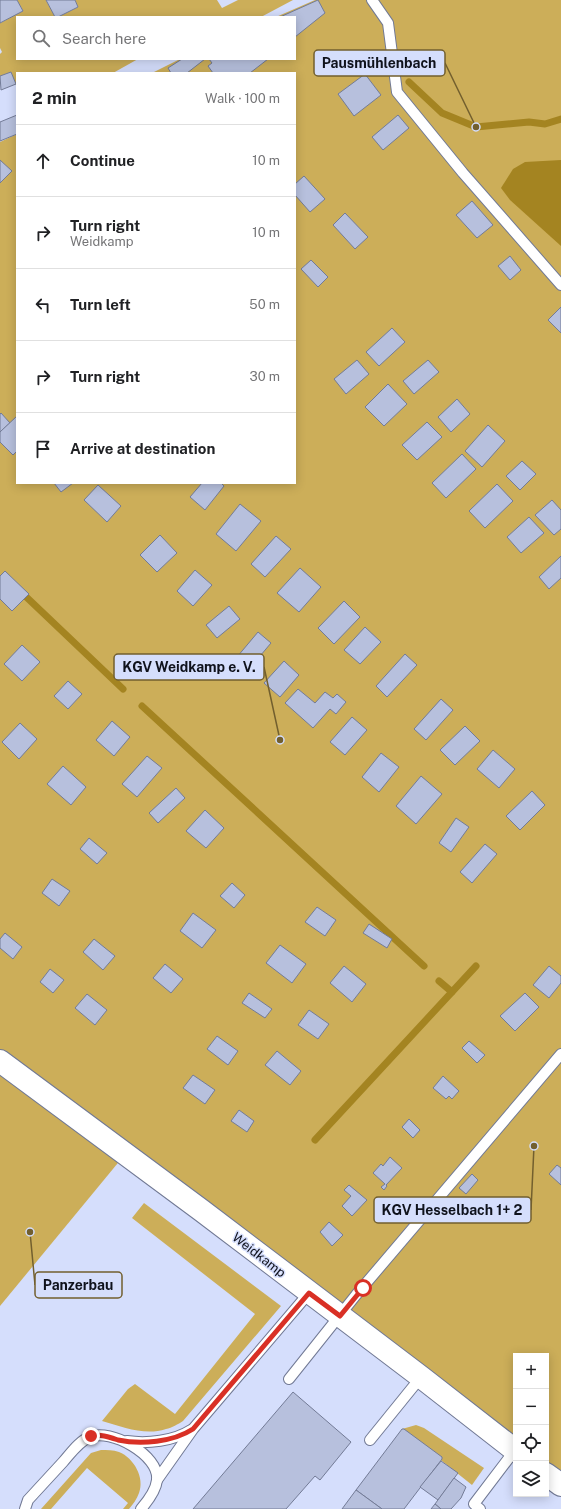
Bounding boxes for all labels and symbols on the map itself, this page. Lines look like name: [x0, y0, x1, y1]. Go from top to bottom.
callout: Pausmühlenbach: [314, 50, 445, 76]
text: Pausmühlenbach: [322, 55, 436, 71]
callout: KGV Weidkamp e. V.: [114, 654, 264, 680]
text: KGV Weidkamp e. V.: [122, 659, 256, 675]
callout: KGV Hesselbach 1+ 2: [374, 1197, 531, 1223]
text: KGV Hesselbach 1+ 2: [382, 1202, 523, 1218]
street label: Weidkamp: [229, 1230, 289, 1281]
callout: Panzerbau: [35, 1272, 122, 1298]
text: Panzerbau: [43, 1277, 113, 1293]
route start: [354, 1279, 372, 1297]
route end: [82, 1427, 100, 1445]

